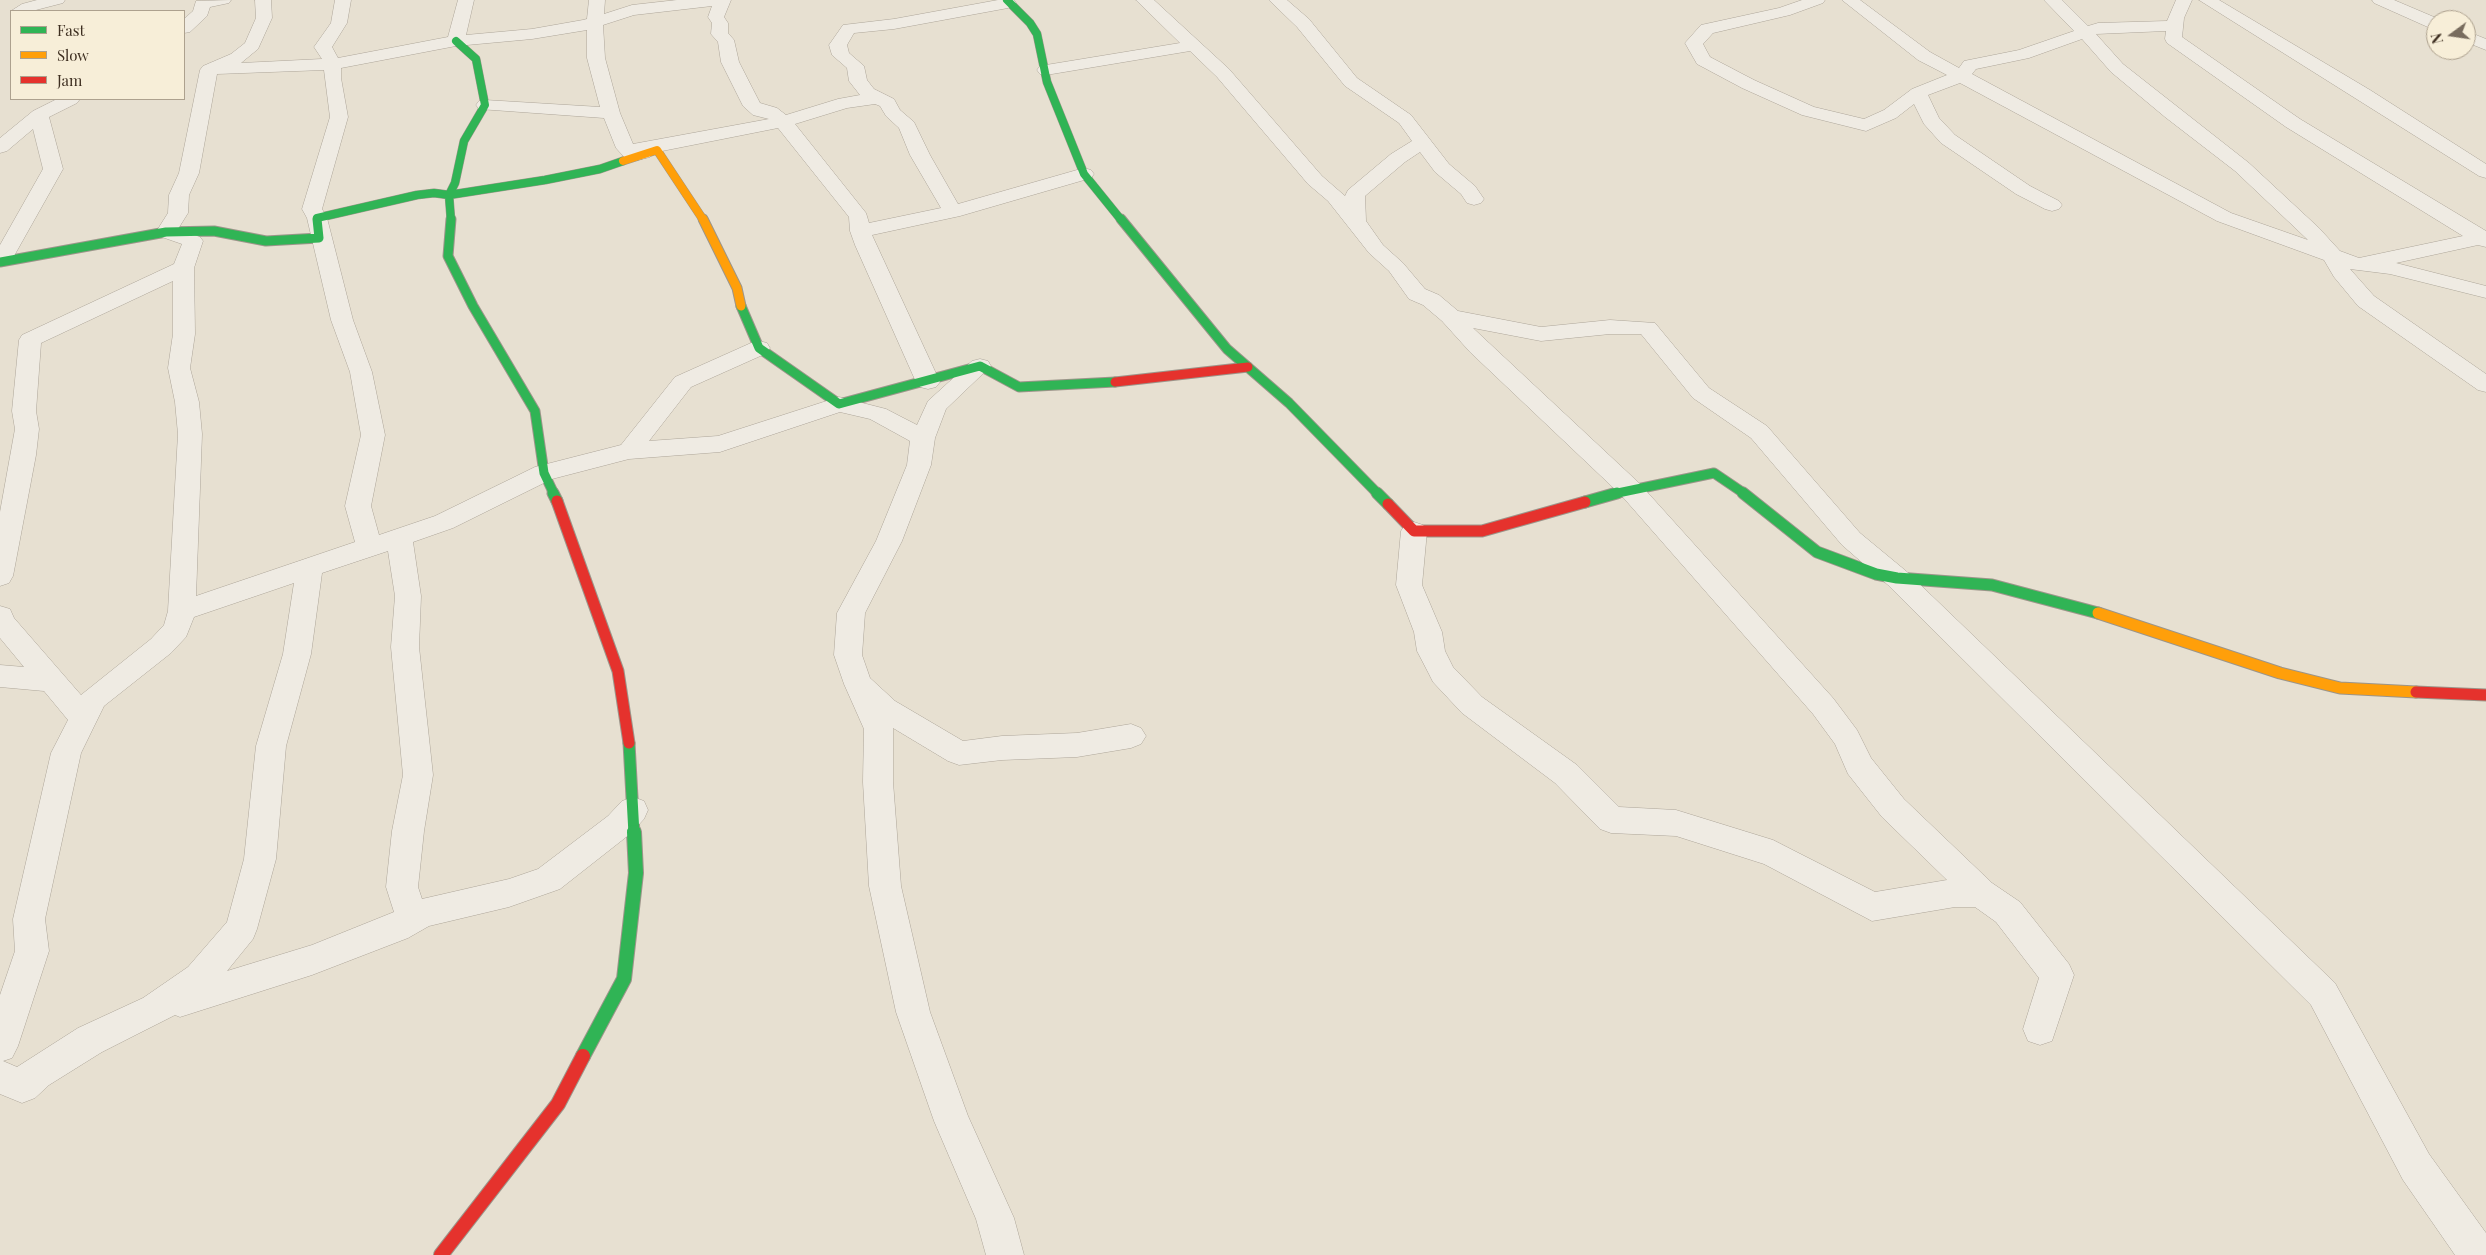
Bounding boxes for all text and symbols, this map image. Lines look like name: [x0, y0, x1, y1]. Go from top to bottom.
legend: [10, 10, 185, 100]
north arrow: [2426, 10, 2476, 60]
text: Fast: [57, 20, 85, 40]
text: N: [2426, 31, 2447, 46]
text: Slow: [57, 45, 89, 65]
text: Jam: [57, 70, 82, 90]

